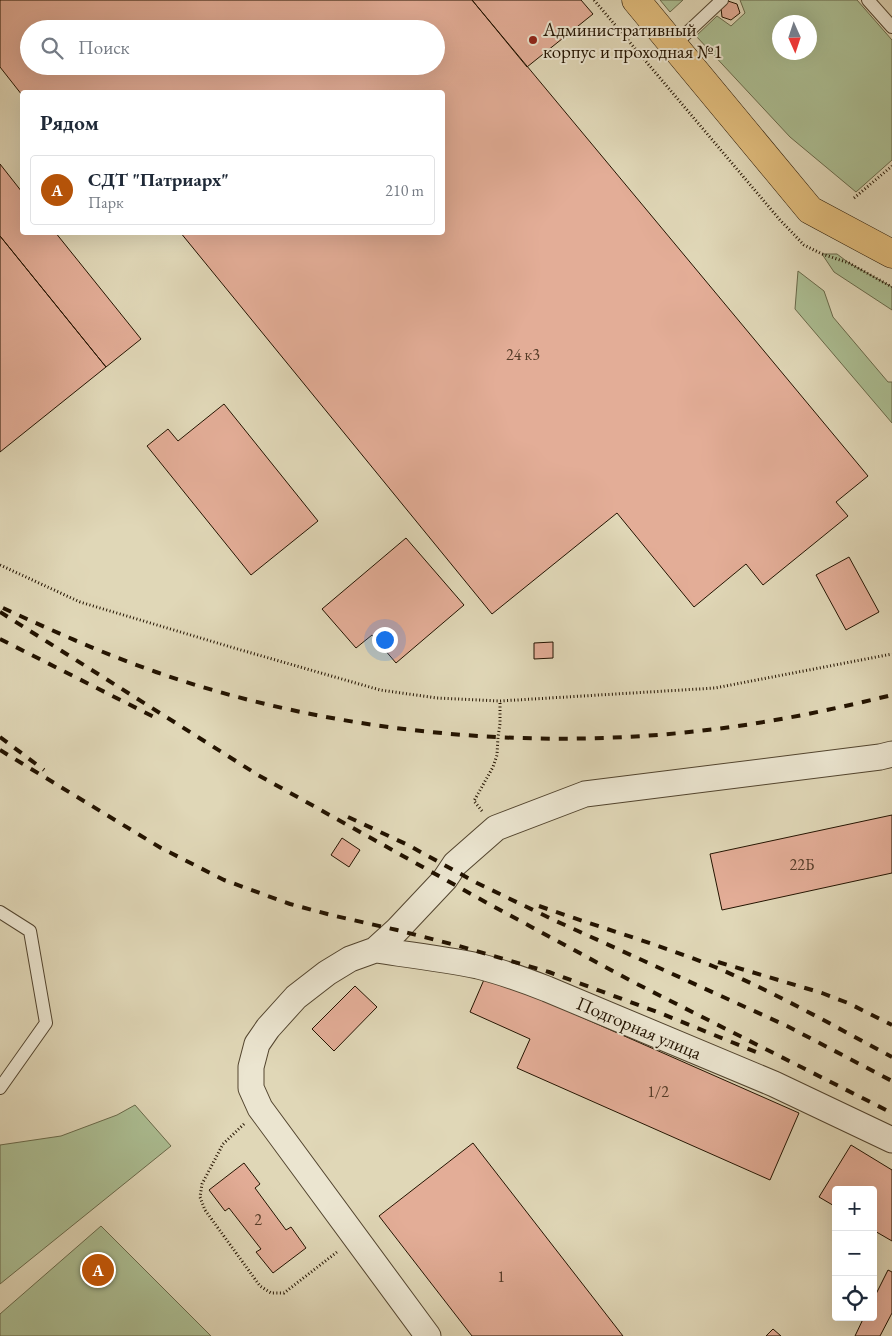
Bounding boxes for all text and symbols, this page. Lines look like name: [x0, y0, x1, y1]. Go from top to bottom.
north arrow: [772, 15, 817, 60]
place label: Административный корпус и проходная №1: [542, 17, 723, 64]
search box: [20, 20, 445, 75]
icon: search: [38, 34, 66, 62]
marker: Административный корпус и проходная №1: [527, 34, 539, 46]
text: Поиск: [78, 35, 130, 60]
text: Рядом: [40, 109, 99, 136]
text: СДТ "Патриарх": [88, 167, 229, 192]
text: A: [51, 180, 63, 201]
text: 210 m: [385, 180, 424, 201]
text: Парк: [88, 192, 124, 213]
house number: 24 к3: [506, 344, 540, 365]
your location: [372, 627, 398, 653]
house number: 22Б: [790, 854, 814, 875]
street label: Подгорная улица: [573, 990, 706, 1066]
house number: 1/2: [647, 1081, 669, 1102]
map controls: [832, 1186, 877, 1321]
button: +: [832, 1186, 877, 1231]
house number: 2: [254, 1209, 262, 1230]
button: −: [832, 1231, 877, 1276]
pin: A: [82, 1251, 114, 1289]
house number: 1: [497, 1266, 505, 1287]
button: locate: [832, 1276, 877, 1321]

